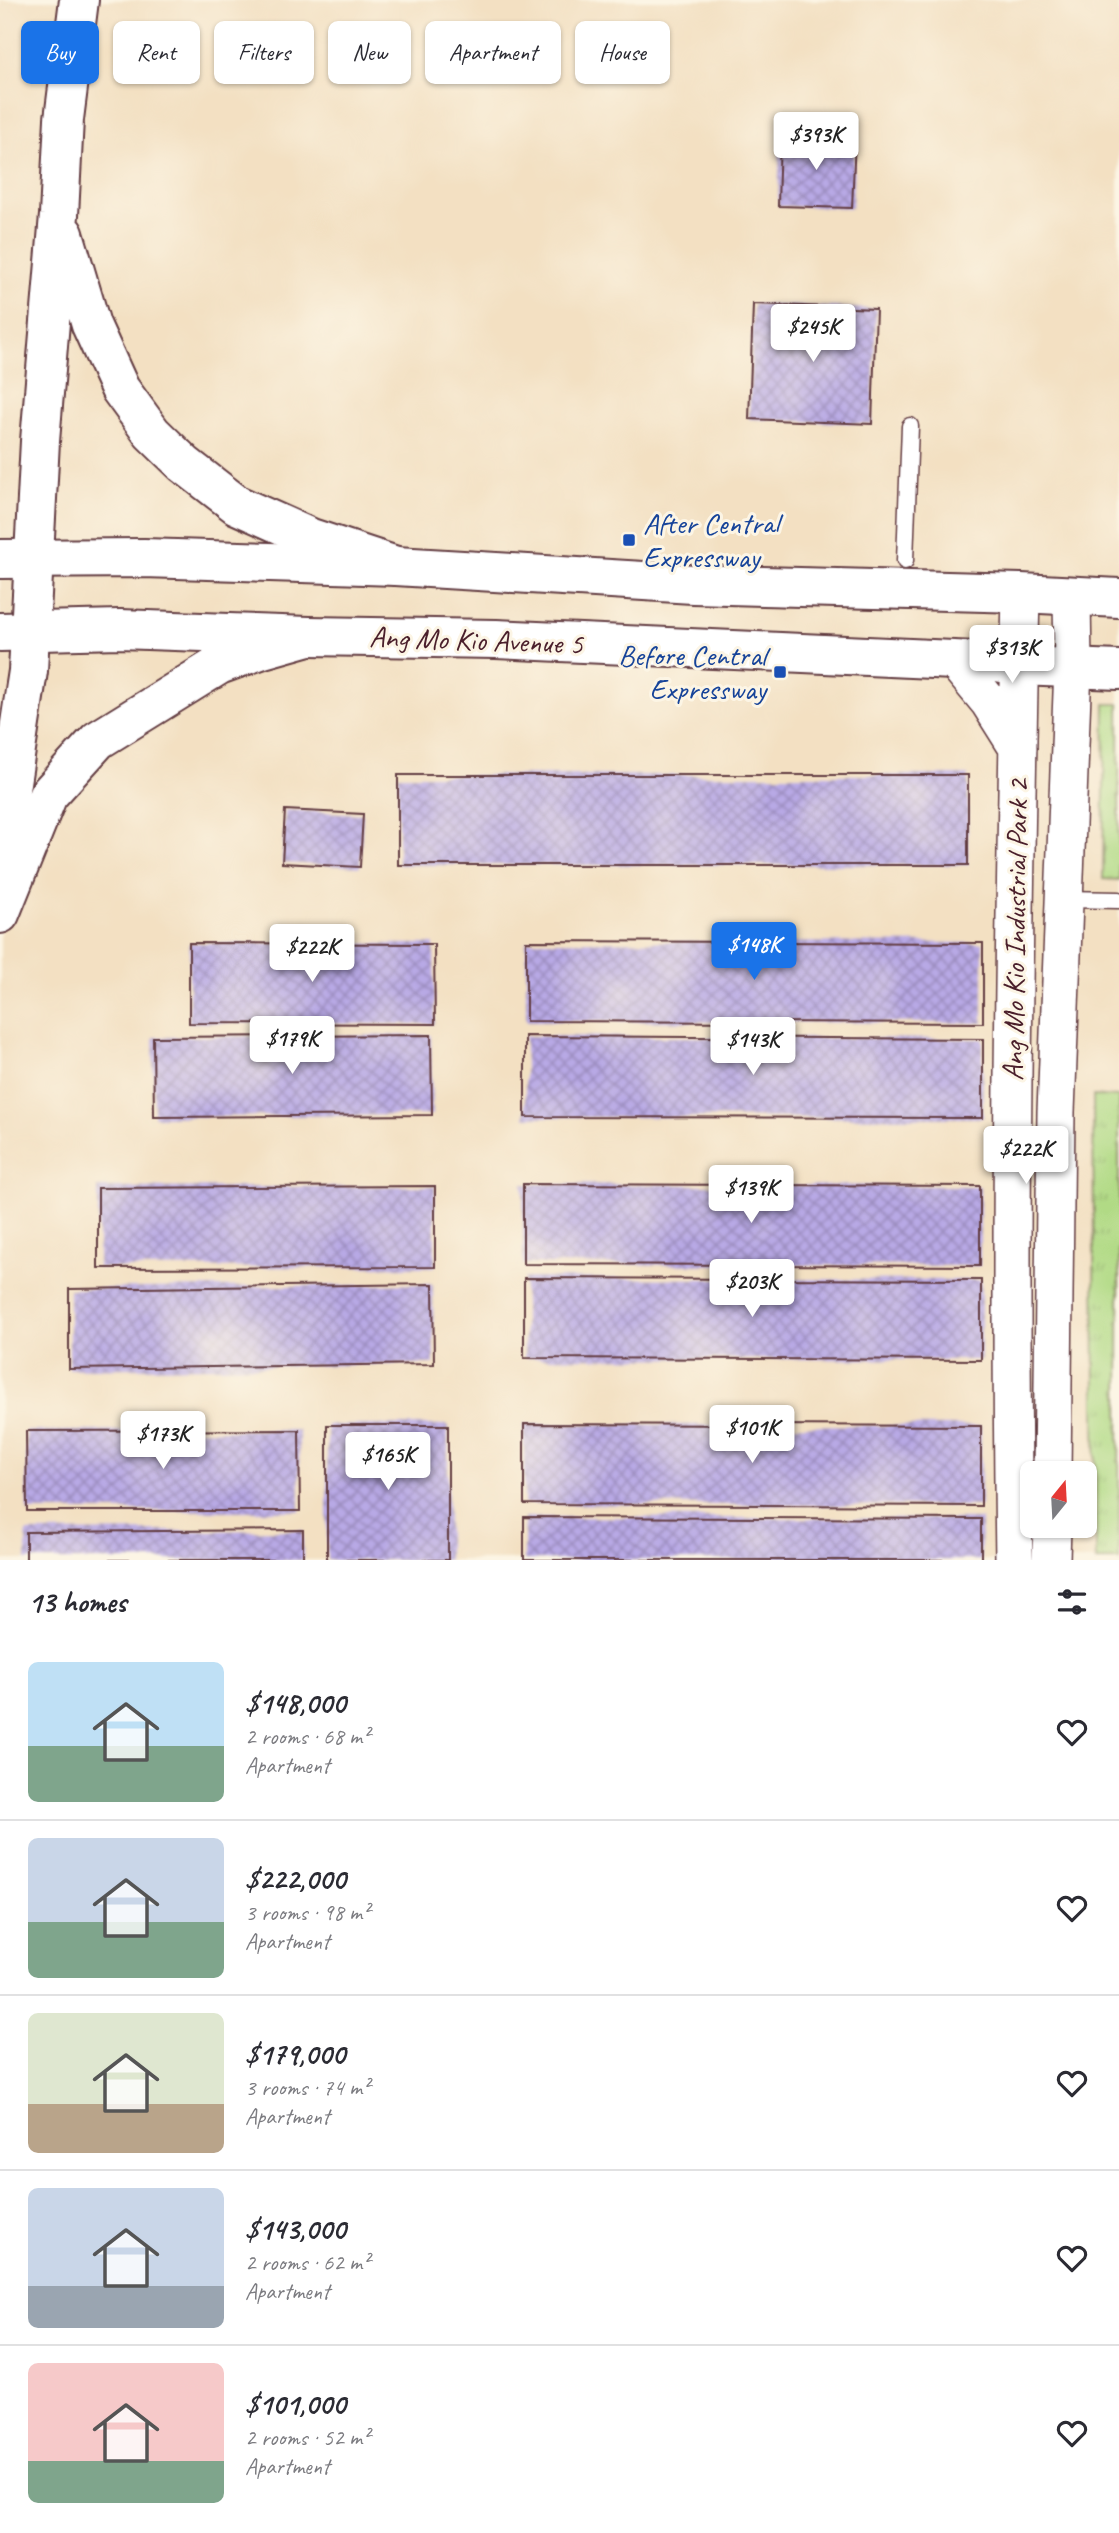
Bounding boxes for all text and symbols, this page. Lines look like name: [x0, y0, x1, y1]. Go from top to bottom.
chip: Buy: [21, 21, 99, 84]
chip: Rent: [113, 21, 200, 84]
chip: Filters: [214, 21, 314, 84]
chip: New: [328, 21, 411, 84]
chip: Apartment: [425, 21, 561, 84]
chip: House: [575, 21, 670, 84]
pin: $393K: [767, 113, 865, 172]
text: $393K: [790, 120, 842, 149]
pin: $245K: [764, 304, 862, 364]
text: $245K: [787, 312, 839, 341]
place label: After Central Expressway: [643, 504, 784, 576]
marker: After Central Expressway: [621, 532, 637, 548]
street label: Ang Mo Kio Avenue 5: [369, 617, 585, 663]
pin: $313K: [963, 626, 1061, 685]
text: $313K: [985, 633, 1039, 662]
place label: Before Central Expressway: [618, 636, 771, 708]
marker: Before Central Expressway: [772, 664, 788, 680]
street label: Ang Mo Kio Industrial Park 2: [993, 776, 1037, 1081]
pin: $148K: [705, 922, 803, 982]
pin: $222K: [263, 925, 361, 984]
text: $148K: [727, 930, 781, 959]
text: $222K: [285, 932, 339, 961]
pin: $179K: [243, 1016, 341, 1076]
pin: $143K: [704, 1018, 802, 1077]
text: $179K: [266, 1024, 318, 1053]
text: $143K: [726, 1025, 780, 1054]
pin: $222K: [977, 1126, 1075, 1186]
text: $222K: [999, 1134, 1053, 1163]
pin: $139K: [702, 1166, 800, 1225]
text: $139K: [725, 1173, 777, 1202]
pin: $203K: [703, 1260, 801, 1319]
text: $203K: [725, 1267, 779, 1296]
pin: $101K: [703, 1406, 801, 1465]
pin: $173K: [114, 1412, 212, 1471]
text: $101K: [725, 1413, 779, 1442]
text: $173K: [137, 1419, 190, 1448]
pin: $165K: [339, 1432, 437, 1492]
text: $165K: [361, 1440, 415, 1469]
north arrow: [1020, 1461, 1097, 1538]
map controls: [1020, 1461, 1097, 1538]
text: 13 homes: [28, 1583, 126, 1621]
icon: filters: [1053, 1583, 1091, 1621]
text: $148,000: [245, 1684, 345, 1722]
icon: home: [84, 1690, 168, 1774]
icon: heart: [1053, 1713, 1091, 1751]
text: 2 rooms · 68 m²: [245, 1722, 369, 1751]
text: Apartment: [245, 1751, 330, 1780]
text: $222,000: [245, 1860, 345, 1898]
icon: home: [84, 1866, 168, 1950]
icon: heart: [1053, 1889, 1091, 1927]
text: 3 rooms · 98 m²: [245, 1898, 369, 1927]
text: Apartment: [245, 1927, 330, 1956]
text: $179,000: [245, 2035, 345, 2073]
icon: home: [84, 2041, 168, 2125]
icon: heart: [1053, 2064, 1091, 2102]
text: 3 rooms · 74 m²: [245, 2073, 369, 2102]
text: Apartment: [245, 2102, 330, 2131]
text: $143,000: [245, 2210, 345, 2248]
icon: home: [84, 2216, 168, 2300]
icon: heart: [1053, 2239, 1091, 2277]
text: 2 rooms · 62 m²: [245, 2248, 369, 2277]
text: Apartment: [245, 2277, 330, 2306]
text: $101,000: [245, 2385, 345, 2423]
icon: home: [84, 2391, 168, 2475]
icon: heart: [1053, 2414, 1091, 2452]
text: 2 rooms · 52 m²: [245, 2423, 369, 2452]
text: Apartment: [245, 2452, 330, 2481]

